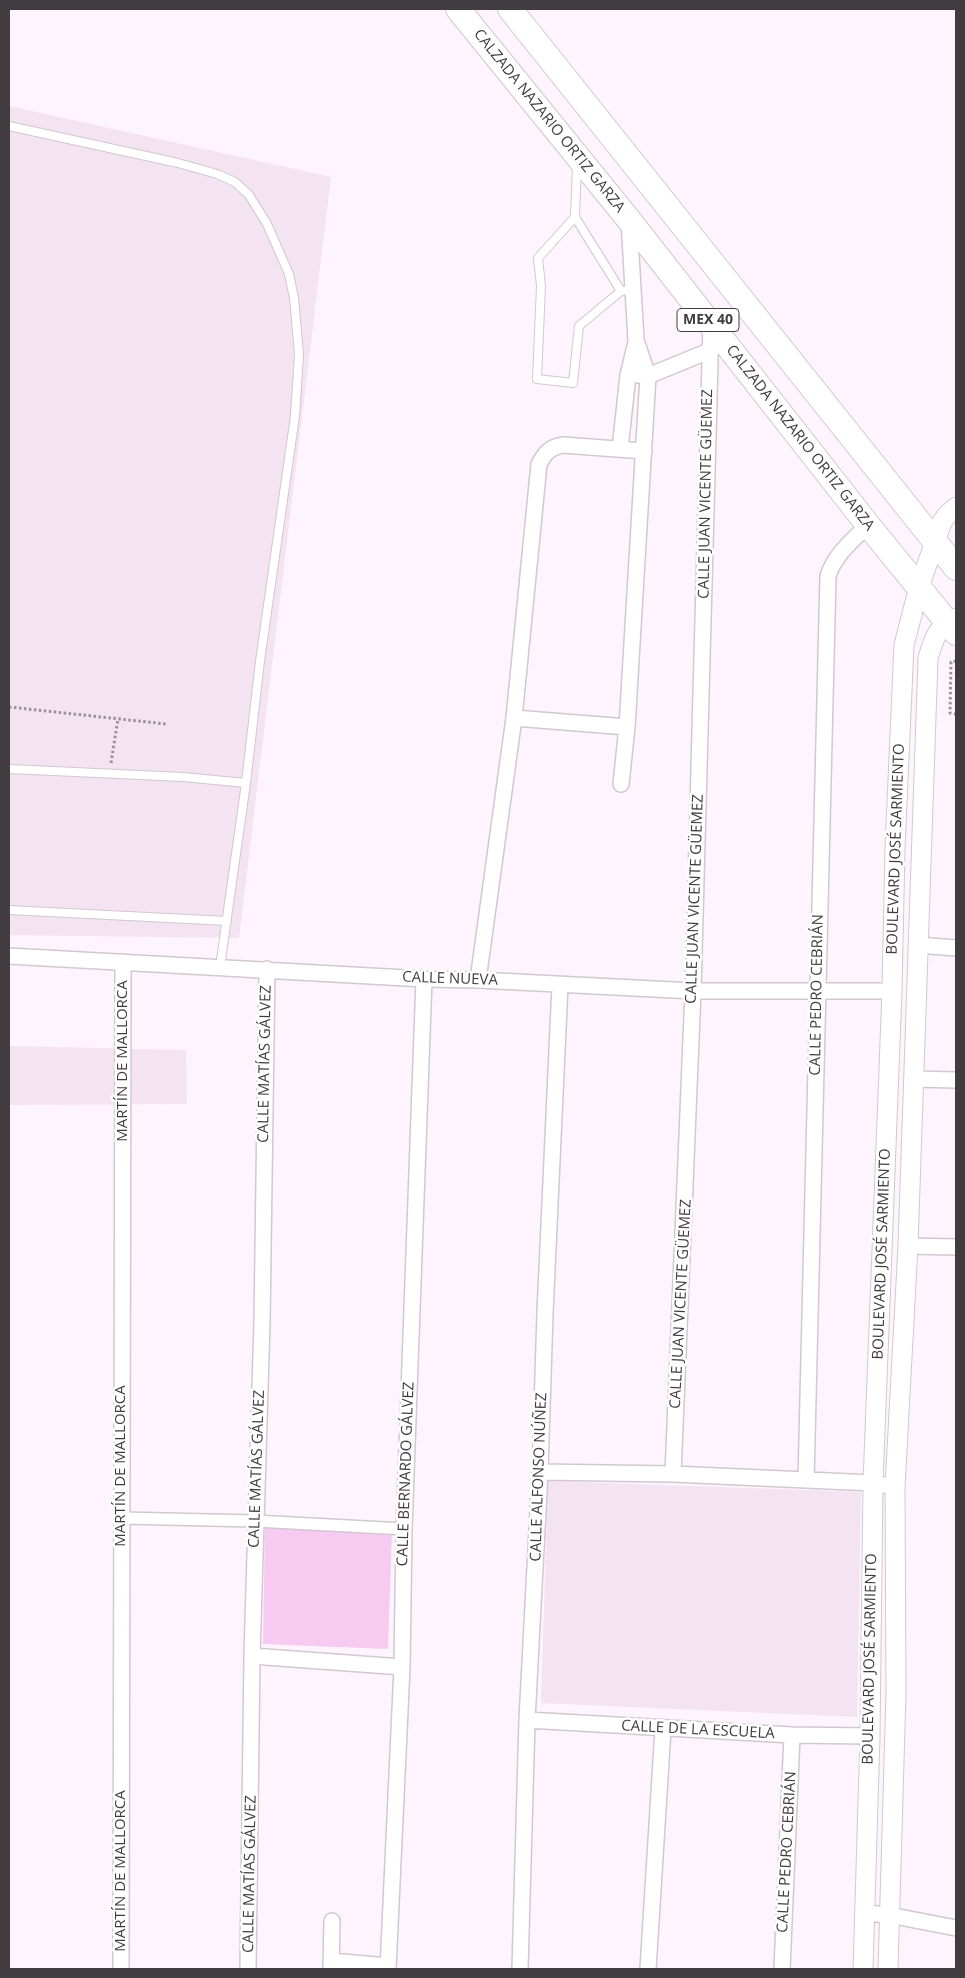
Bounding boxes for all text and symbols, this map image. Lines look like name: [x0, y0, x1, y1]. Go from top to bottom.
street label: CALZADA NAZARIO ORTIZ GARZA: [469, 26, 629, 216]
road number: MEX 40: [677, 308, 739, 332]
street label: CALZADA NAZARIO ORTIZ GARZA: [722, 342, 878, 534]
street label: CALLE JUAN VICENTE GÜEMEZ: [695, 389, 717, 599]
street label: BOULEVARD JOSÉ SARMIENTO: [883, 743, 909, 955]
street label: CALLE JUAN VICENTE GÜEMEZ: [682, 794, 708, 1004]
street label: CALLE PEDRO CEBRIÁN: [807, 914, 827, 1076]
street label: CALLE NUEVA: [402, 968, 498, 990]
street label: MARTÍN DE MALLORCA: [114, 980, 132, 1142]
street label: CALLE MATÍAS GÁLVEZ: [255, 985, 275, 1143]
street label: BOULEVARD JOSÉ SARMIENTO: [869, 1148, 895, 1360]
street label: CALLE JUAN VICENTE GÜEMEZ: [667, 1199, 695, 1409]
street label: CALLE BERNARDO GÁLVEZ: [394, 1381, 418, 1567]
street label: MARTÍN DE MALLORCA: [112, 1385, 130, 1547]
street label: CALLE MATÍAS GÁLVEZ: [245, 1390, 269, 1548]
street label: CALLE ALFONSO NÚÑEZ: [527, 1392, 551, 1562]
street label: BOULEVARD JOSÉ SARMIENTO: [859, 1553, 881, 1765]
street label: CALLE DE LA ESCUELA: [621, 1717, 775, 1743]
street label: CALLE PEDRO CEBRIÁN: [774, 1771, 800, 1933]
street label: MARTÍN DE MALLORCA: [112, 1790, 130, 1952]
street label: CALLE MATÍAS GÁLVEZ: [240, 1795, 260, 1953]

